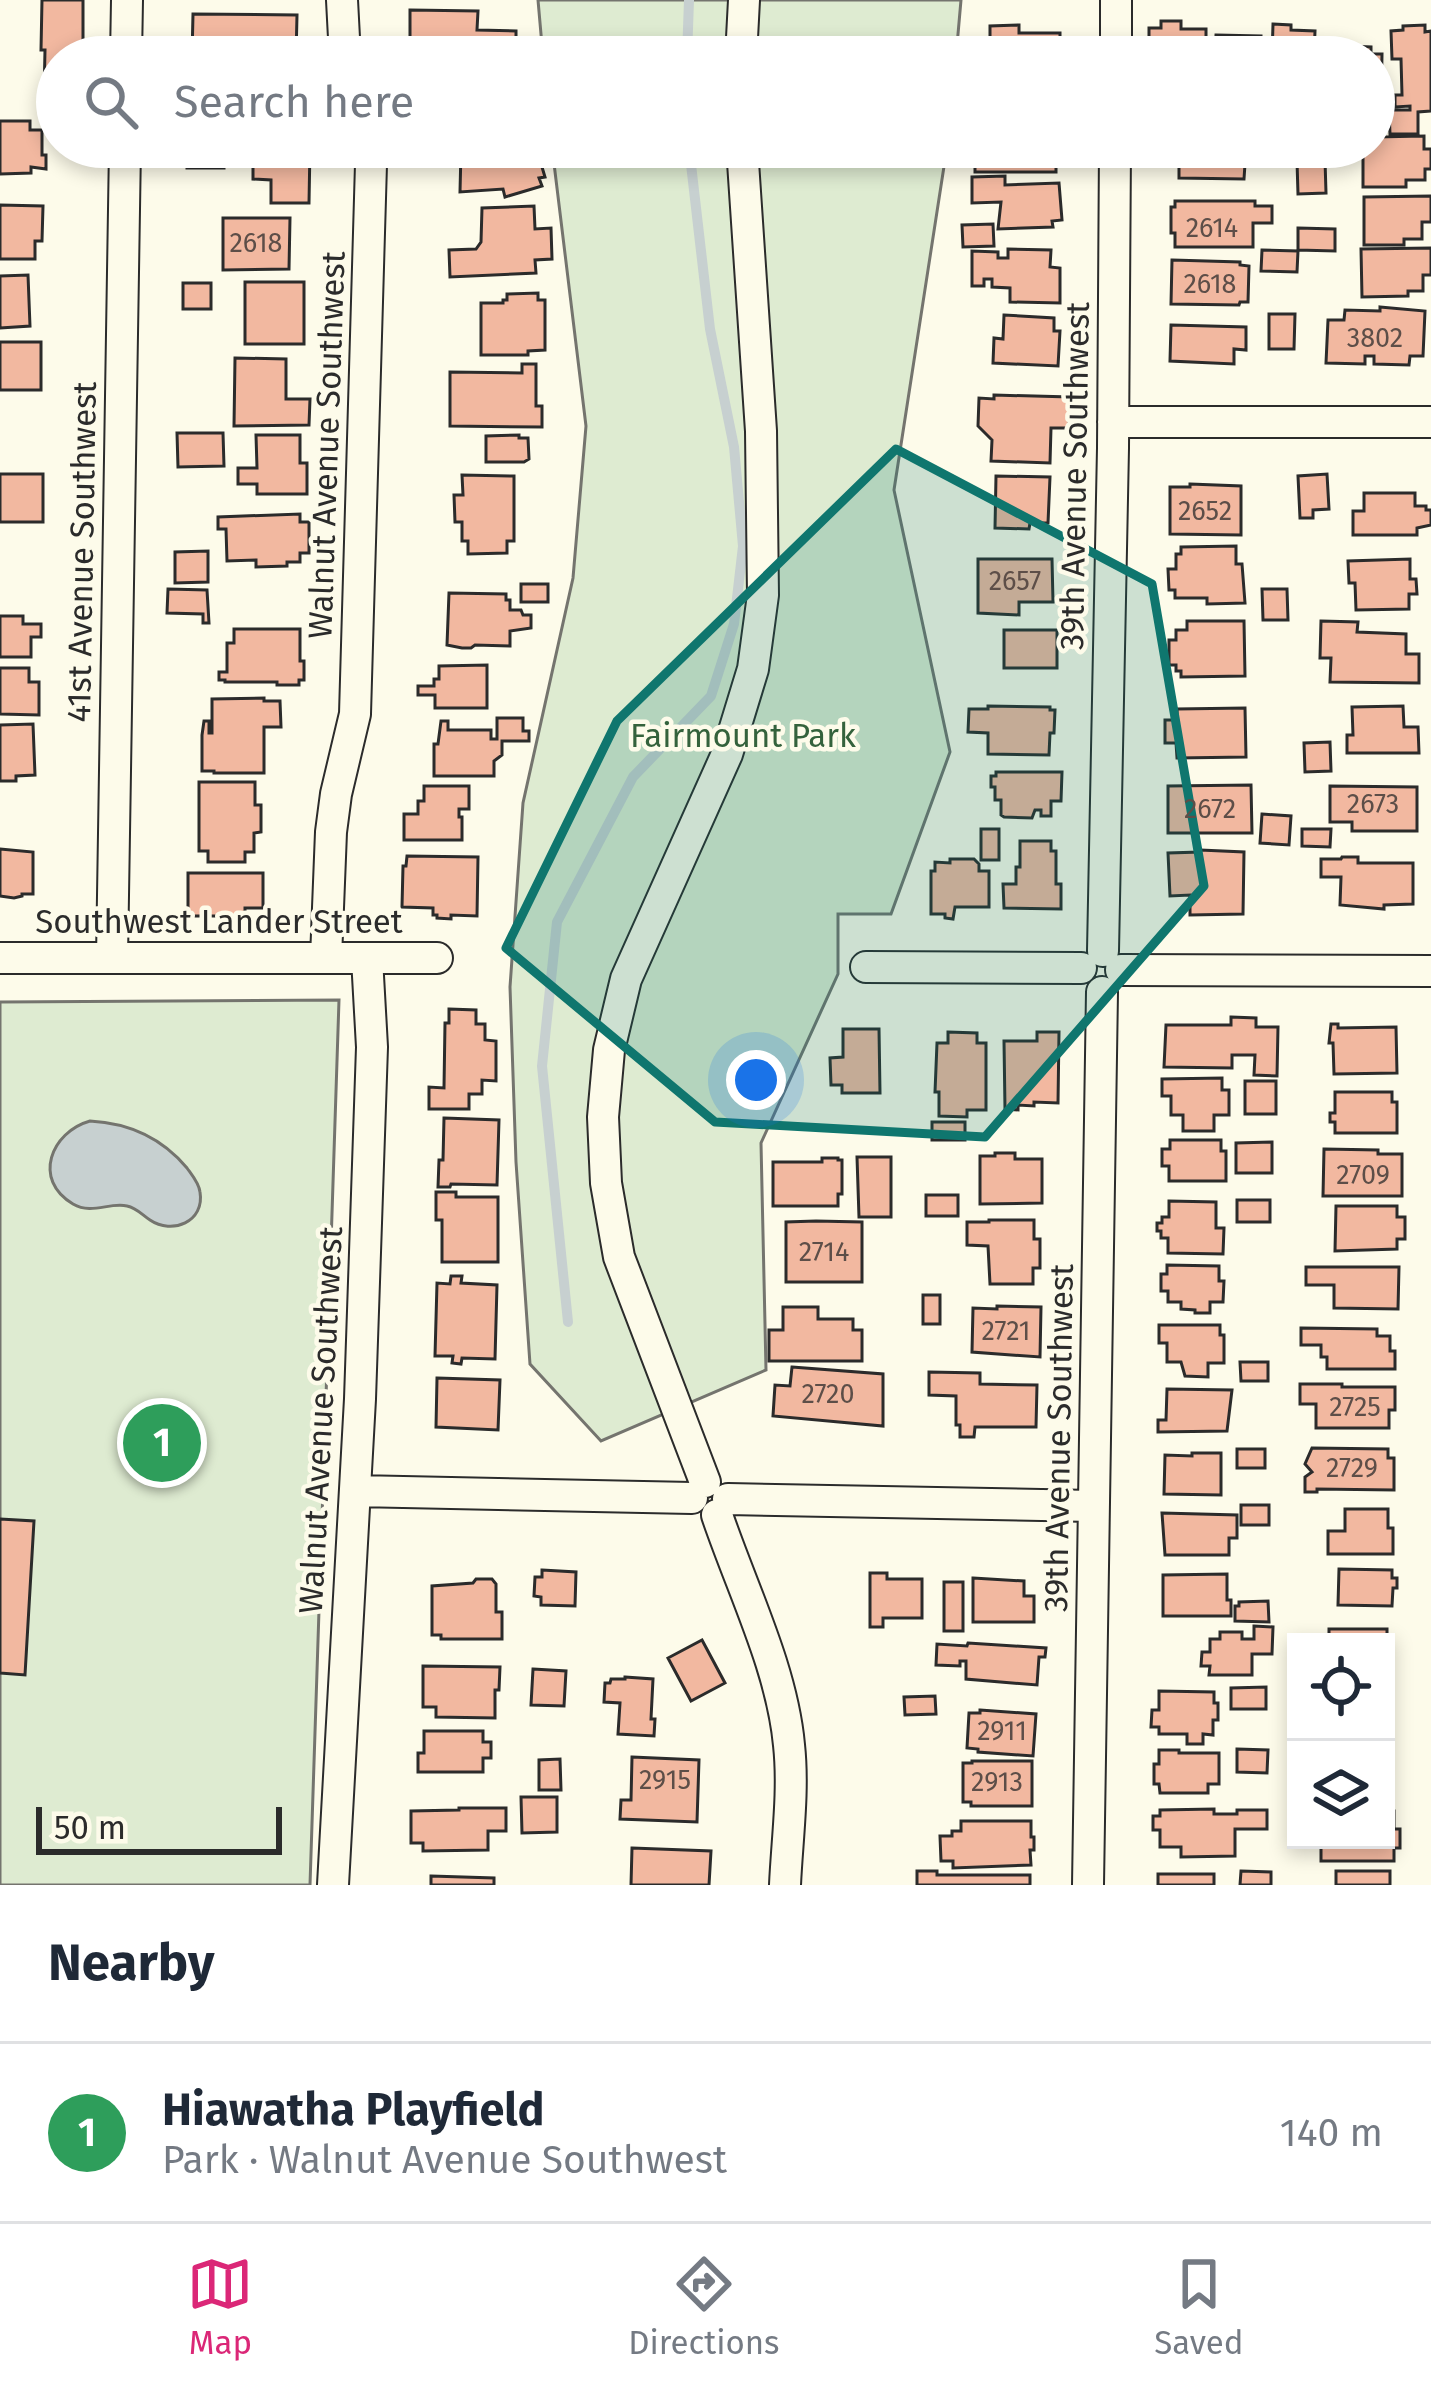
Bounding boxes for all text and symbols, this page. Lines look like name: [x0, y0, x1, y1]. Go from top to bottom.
search box: [36, 36, 1395, 168]
icon: search: [78, 69, 144, 135]
text: Search here: [174, 75, 414, 129]
house number: 2614: [1186, 212, 1238, 244]
house number: 2618: [229, 227, 283, 259]
street label: Walnut Avenue Southwest: [300, 250, 354, 639]
house number: 2618: [1183, 268, 1237, 300]
street label: 39th Avenue Southwest: [1052, 301, 1098, 651]
house number: 3802: [1347, 322, 1403, 354]
street label: 41st Avenue Southwest: [59, 381, 105, 723]
house number: 2652: [1178, 495, 1232, 527]
house number: 2657: [989, 565, 1041, 597]
park label: Fairmount Park: [630, 716, 856, 756]
house number: 2673: [1347, 788, 1399, 820]
house number: 2672: [1184, 793, 1236, 825]
street label: Southwest Lander Street: [35, 902, 403, 942]
your location: [726, 1050, 786, 1110]
house number: 2709: [1336, 1159, 1390, 1191]
street label: Walnut Avenue Southwest: [291, 1225, 351, 1615]
house number: 2714: [799, 1236, 849, 1268]
street label: 39th Avenue Southwest: [1036, 1263, 1082, 1613]
house number: 2721: [981, 1315, 1031, 1347]
house number: 2720: [801, 1378, 855, 1410]
house number: 2725: [1329, 1391, 1381, 1423]
pin: 1: [123, 1398, 201, 1488]
house number: 2729: [1326, 1452, 1378, 1484]
map controls: [1287, 1633, 1395, 1849]
button: locate: [1287, 1633, 1395, 1741]
house number: 2911: [977, 1715, 1027, 1747]
button: layers: [1287, 1741, 1395, 1849]
house number: 2915: [639, 1764, 691, 1796]
house number: 2913: [971, 1766, 1023, 1798]
scale bar: [36, 1801, 282, 1854]
text: 50 m: [54, 1808, 126, 1848]
text: Nearby: [48, 1932, 214, 1994]
text: Hiawatha Playfield: [162, 2083, 544, 2137]
text: 1: [78, 2110, 96, 2156]
text: 140 m: [1280, 2110, 1383, 2156]
text: Park · Walnut Avenue Southwest: [162, 2137, 727, 2183]
tab: Map: [187, 2251, 253, 2363]
tab: Directions: [628, 2251, 780, 2363]
tab: Saved: [1154, 2251, 1244, 2363]

